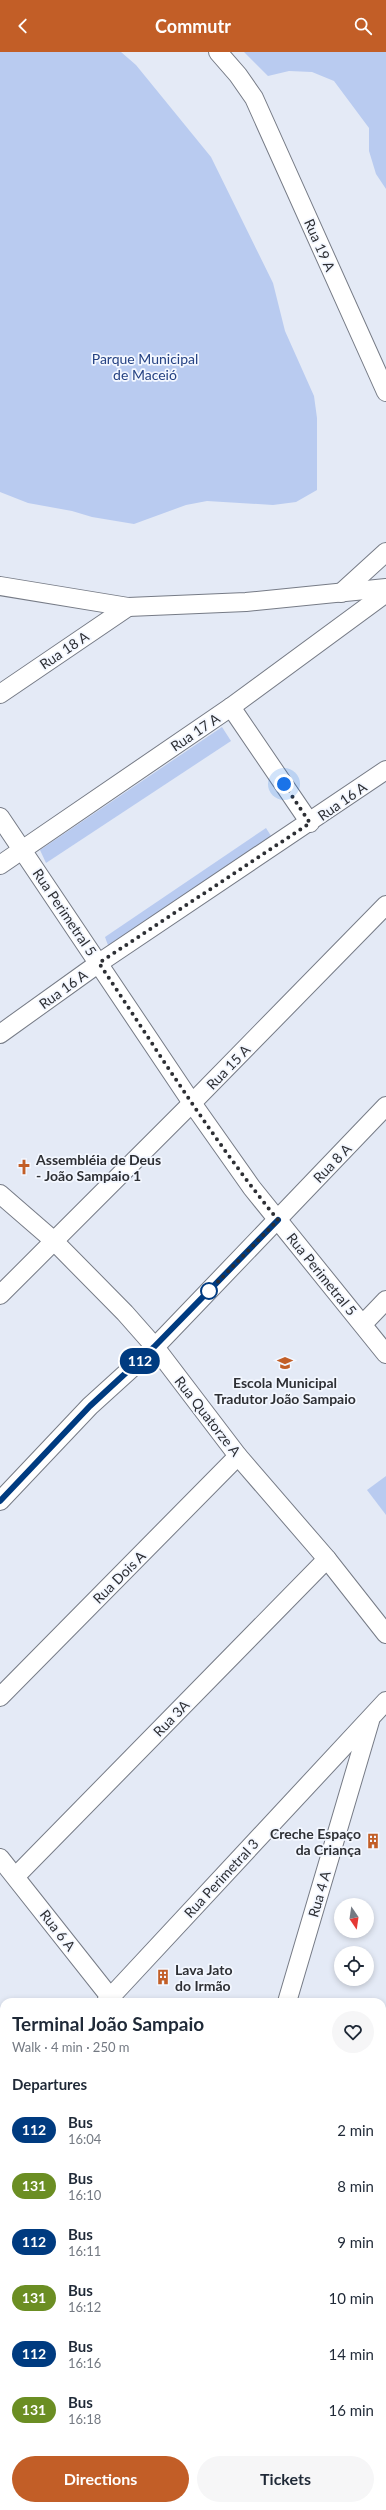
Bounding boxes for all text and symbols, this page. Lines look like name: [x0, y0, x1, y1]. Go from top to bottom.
icon: back: [12, 15, 34, 37]
text: Commutr: [155, 15, 231, 37]
icon: search: [352, 15, 374, 37]
street label: Rua 19 A: [301, 216, 339, 274]
park label: Parque Municipal de Maceió: [92, 350, 198, 383]
street label: Rua 18 A: [36, 627, 92, 673]
street label: Rua 17 A: [167, 709, 223, 755]
your location: [274, 774, 294, 794]
street label: Rua 16 A: [314, 778, 370, 824]
street label: Rua Perimetral 5: [30, 865, 100, 959]
street label: Rua 16 A: [35, 965, 91, 1012]
street label: Rua 15 A: [203, 1041, 254, 1093]
street label: Rua 8 A: [309, 1140, 355, 1186]
place label: Assembléia de Deus - João Sampaio 1: [35, 1151, 161, 1184]
church icon: Assembléia de Deus - João Sampaio 1: [15, 1158, 33, 1176]
street label: Rua Perimetral 5: [283, 1229, 361, 1319]
unlabelled marker: [200, 1282, 218, 1300]
line badge: 112: [117, 1348, 163, 1374]
text: 112: [128, 1352, 152, 1369]
school or university icon: Escola Municipal Tradutor João Sampaio: [276, 1354, 294, 1372]
street label: Rua Quatorze A: [172, 1373, 245, 1460]
place label: Escola Municipal Tradutor João Sampaio: [214, 1374, 356, 1407]
street label: Rua Dois A: [89, 1547, 149, 1607]
street label: Rua 3A: [149, 1696, 193, 1740]
place label: Creche Espaço da Criança: [270, 1825, 361, 1858]
building icon: Creche Espaço da Criança: [364, 1832, 382, 1850]
street label: Rua Perimetral 3: [180, 1835, 262, 1921]
street label: Rua 4 A: [304, 1868, 334, 1919]
north arrow: [334, 1898, 374, 1938]
map controls: [334, 1898, 374, 1986]
street label: Rua 6 A: [37, 1906, 80, 1954]
button: locate: [334, 1946, 374, 1986]
place label: Lava Jato do Irmão: [175, 1961, 233, 1994]
building icon: Lava Jato do Irmão: [154, 1968, 172, 1986]
button: heart: [332, 2011, 374, 2053]
text: Terminal João Sampaio: [12, 2012, 204, 2035]
text: Walk · 4 min · 250 m: [12, 2039, 130, 2055]
text: Departures: [12, 2075, 87, 2093]
text: Bus: [68, 2113, 93, 2131]
text: 112: [22, 2121, 46, 2138]
text: 2 min: [337, 2121, 374, 2139]
text: 16:04: [68, 2131, 101, 2147]
text: Bus: [68, 2169, 93, 2187]
text: 131: [22, 2177, 46, 2194]
text: 8 min: [337, 2177, 374, 2195]
text: 16:10: [68, 2187, 101, 2203]
text: Bus: [68, 2225, 93, 2243]
text: 112: [22, 2233, 46, 2250]
text: 9 min: [337, 2233, 374, 2251]
text: 16:11: [68, 2243, 101, 2259]
text: Bus: [68, 2281, 93, 2299]
text: 131: [22, 2289, 46, 2306]
text: 10 min: [328, 2289, 374, 2307]
text: 16:12: [68, 2299, 101, 2315]
text: Bus: [68, 2337, 93, 2355]
text: 112: [22, 2345, 46, 2362]
text: 14 min: [328, 2345, 374, 2363]
text: 16:16: [68, 2355, 101, 2371]
text: Bus: [68, 2393, 93, 2411]
text: 131: [22, 2401, 46, 2418]
text: 16 min: [328, 2401, 374, 2419]
text: 16:18: [68, 2411, 101, 2427]
button: Directions: [12, 2456, 189, 2502]
button: Tickets: [197, 2456, 374, 2502]

